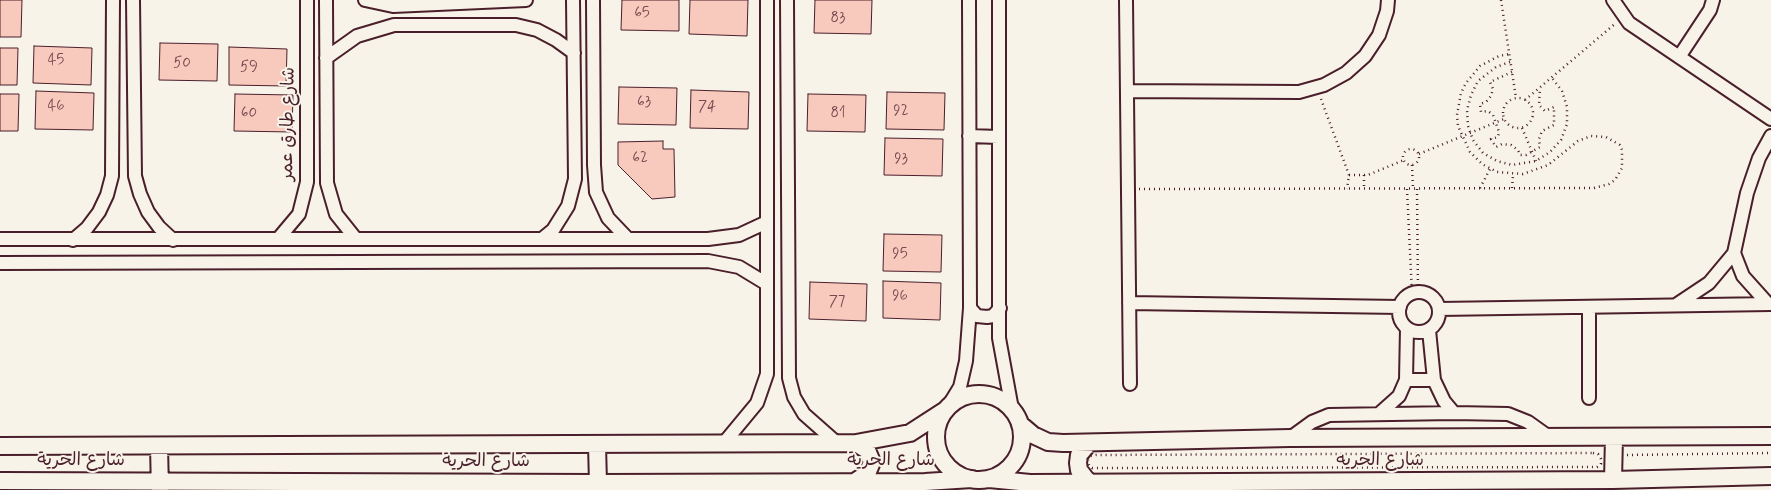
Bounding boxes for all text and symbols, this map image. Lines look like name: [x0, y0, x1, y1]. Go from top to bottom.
house number: 65: [634, 5, 650, 23]
house number: 83: [831, 10, 845, 28]
house number: 45: [48, 52, 64, 70]
house number: 50: [173, 55, 191, 73]
house number: 59: [240, 59, 258, 77]
street label: شارع طارق عمر: [277, 67, 301, 181]
house number: 63: [637, 94, 651, 112]
house number: 46: [47, 98, 65, 116]
house number: 74: [698, 99, 716, 117]
house number: 92: [893, 103, 909, 121]
house number: 60: [241, 105, 257, 123]
house number: 81: [831, 105, 845, 123]
house number: 62: [632, 150, 648, 168]
house number: 93: [894, 151, 908, 169]
house number: 95: [892, 246, 908, 264]
house number: 96: [892, 288, 908, 306]
house number: 77: [829, 294, 845, 312]
street label: شارع الحرية: [37, 450, 125, 472]
street label: شارع الحرية: [847, 450, 935, 472]
street label: شارع الحريه: [1336, 450, 1424, 472]
street label: شارع الحرية: [442, 451, 530, 473]

